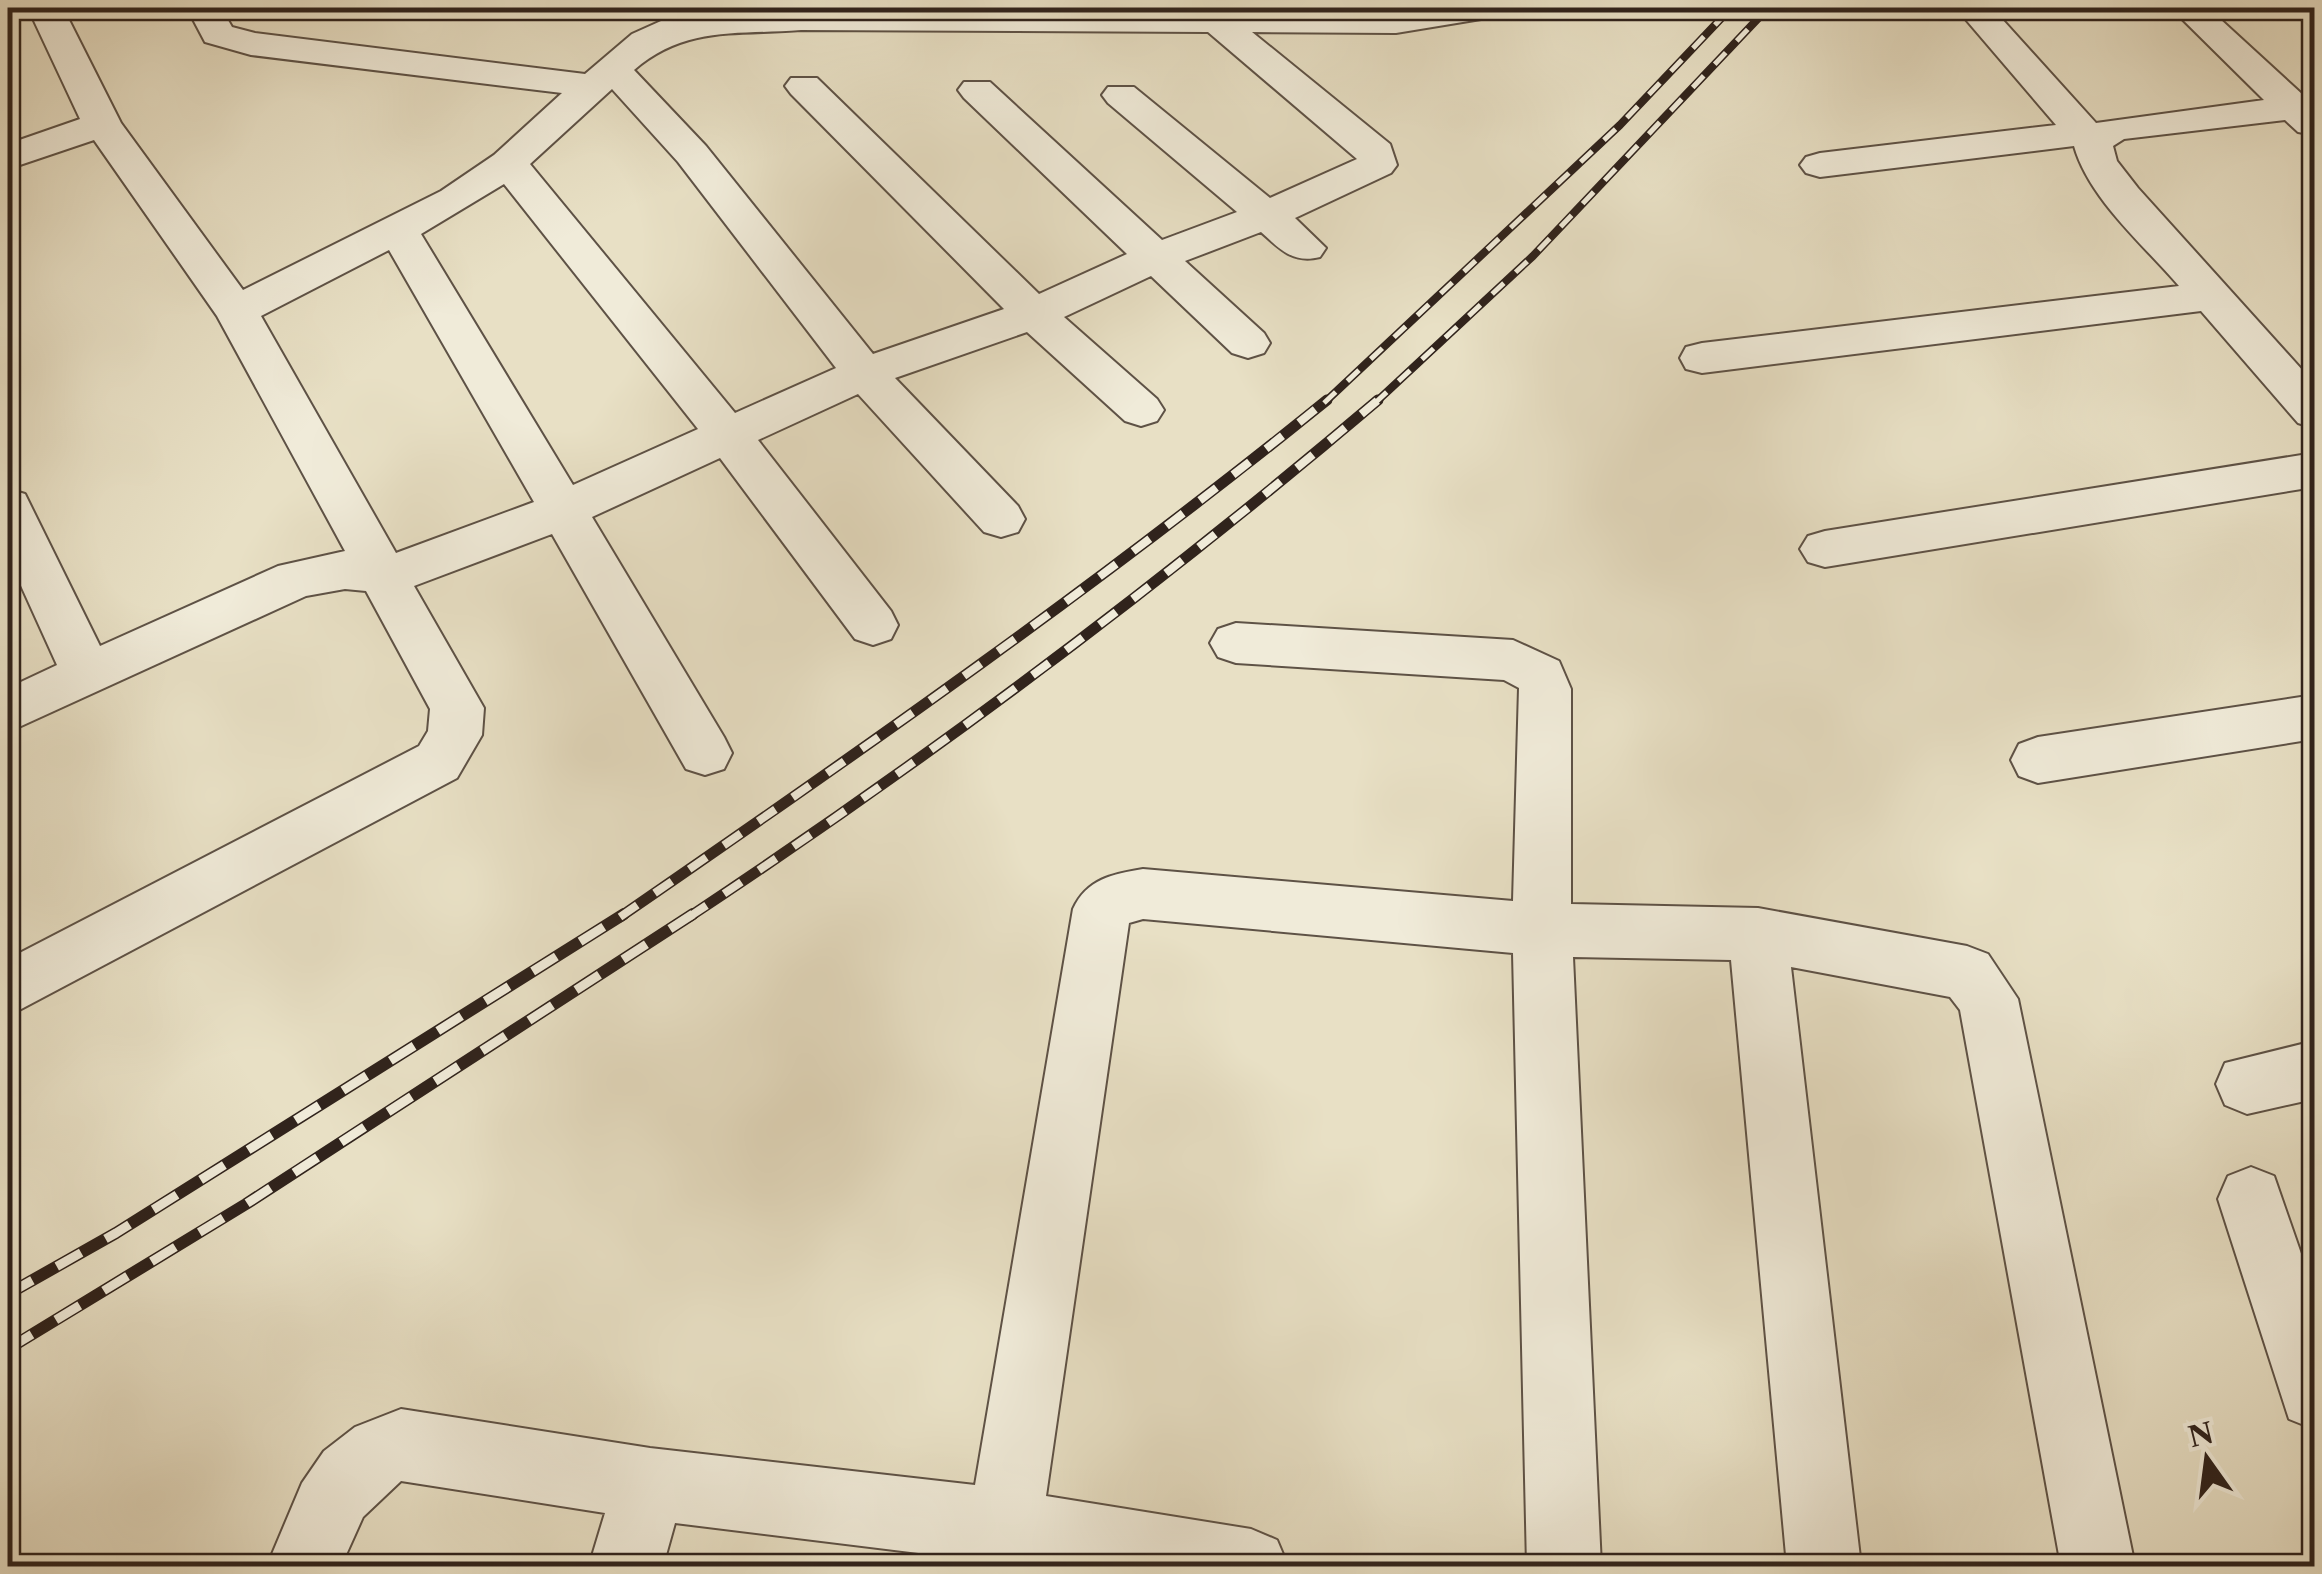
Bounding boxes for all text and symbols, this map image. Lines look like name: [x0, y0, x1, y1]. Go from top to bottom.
north arrow: [2157, 1409, 2257, 1509]
text: N: [2185, 1415, 2217, 1454]

